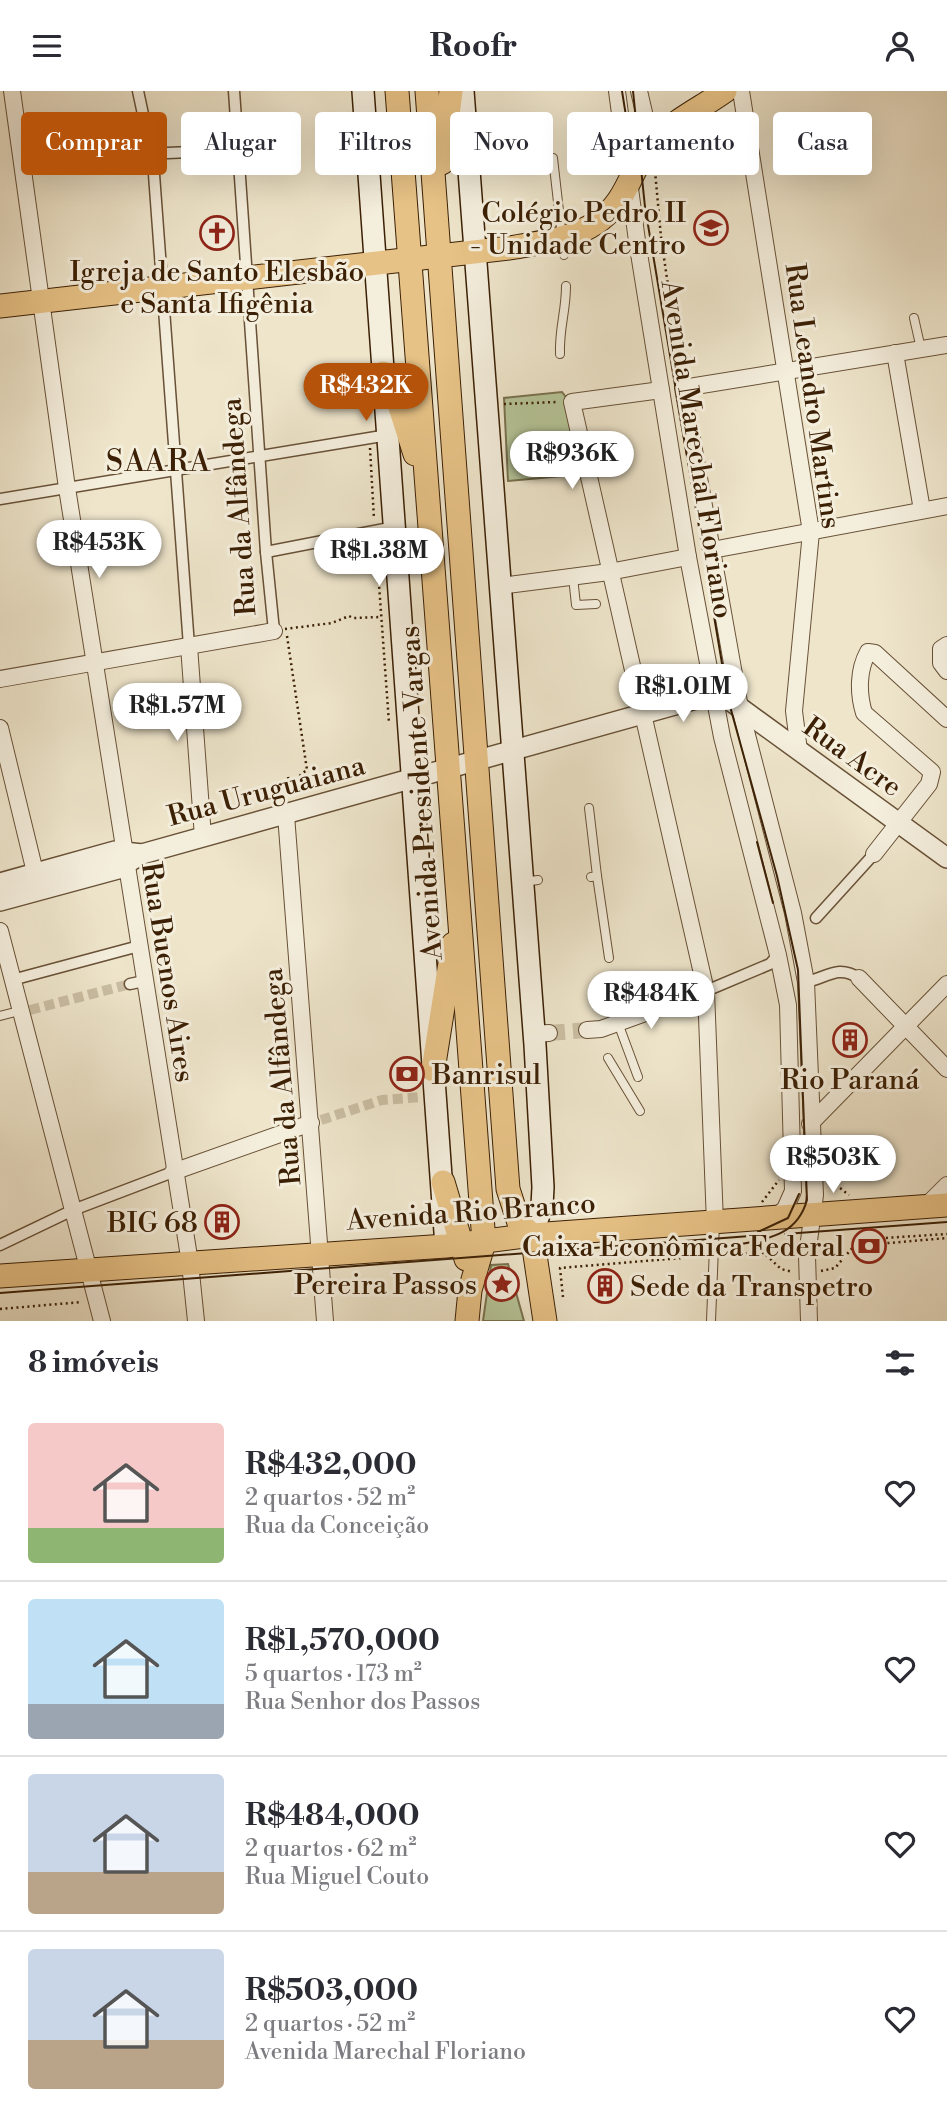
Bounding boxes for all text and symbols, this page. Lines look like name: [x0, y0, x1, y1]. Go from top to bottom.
text: Roofr: [430, 26, 517, 66]
icon: menu: [28, 27, 66, 65]
icon: person: [881, 27, 919, 65]
chip: Comprar: [21, 112, 167, 175]
chip: Alugar: [181, 112, 301, 175]
chip: Filtros: [315, 112, 436, 175]
chip: Novo: [450, 112, 553, 175]
chip: Apartamento: [567, 112, 759, 175]
chip: Casa: [773, 112, 872, 175]
place label: Colégio Pedro II - Unidade Centro: [470, 196, 686, 263]
school or university icon: Colégio Pedro II - Unidade Centro: [692, 209, 730, 247]
church icon: Igreja de Santo Elesbão e Santa Ifigênia: [198, 214, 236, 252]
place label: Igreja de Santo Elesbão e Santa Ifigênia: [70, 255, 364, 322]
street label: Rua Leandro Martins: [777, 261, 848, 531]
street label: Avenida Marechal Floriano: [652, 277, 741, 621]
pin: R$432K: [309, 363, 423, 423]
text: R$432K: [320, 372, 412, 400]
street label: Rua da Alfândega: [214, 396, 265, 617]
pin: R$936K: [515, 431, 629, 491]
text: R$936K: [526, 440, 618, 468]
district label: SAARA: [106, 443, 212, 481]
pin: R$453K: [42, 521, 156, 580]
text: R$453K: [53, 529, 145, 557]
pin: R$1.38M: [314, 529, 444, 588]
text: R$1.38M: [330, 537, 428, 565]
street label: Avenida Presidente Vargas: [392, 625, 451, 962]
pin: R$1.01M: [618, 665, 748, 724]
text: R$1.01M: [635, 673, 731, 701]
pin: R$1.57M: [112, 683, 242, 743]
text: R$1.57M: [129, 692, 225, 720]
street label: Rua Acre: [796, 710, 908, 805]
street label: Rua Uruguaiana: [164, 748, 370, 835]
street label: Rua Buenos Aires: [133, 860, 202, 1085]
street label: Rua da Alfândega: [255, 966, 309, 1187]
pin: R$484K: [594, 971, 708, 1031]
text: R$484K: [603, 980, 699, 1008]
building icon: Rio Paraná: [831, 1021, 869, 1059]
bank icon: Banrisul: [388, 1055, 426, 1093]
place label: Banrisul: [431, 1058, 541, 1093]
place label: Rio Paraná: [781, 1063, 920, 1098]
pin: R$503K: [776, 1135, 890, 1195]
text: R$503K: [786, 1144, 880, 1172]
street label: Avenida Rio Branco: [344, 1186, 597, 1239]
building icon: BIG 68: [203, 1203, 241, 1241]
place label: BIG 68: [106, 1206, 198, 1241]
bank icon: Caixa Econômica Federal: [850, 1227, 888, 1265]
place label: Caixa Econômica Federal: [522, 1230, 844, 1265]
place icon: Pereira Passos: [483, 1265, 521, 1303]
building icon: Sede da Transpetro: [586, 1267, 624, 1305]
place label: Pereira Passos: [294, 1268, 477, 1303]
place label: Sede da Transpetro: [630, 1270, 873, 1305]
text: 8 imóveis: [28, 1344, 159, 1382]
icon: filters: [881, 1344, 919, 1382]
text: R$432,000: [245, 1446, 417, 1484]
icon: home: [84, 1451, 168, 1535]
icon: heart: [881, 1474, 919, 1512]
text: 2 quartos · 52 m²: [245, 1484, 415, 1512]
text: Rua da Conceição: [245, 1512, 429, 1540]
text: R$1,570,000: [245, 1622, 440, 1660]
icon: home: [84, 1627, 168, 1711]
icon: heart: [881, 1650, 919, 1688]
text: 5 quartos · 173 m²: [245, 1660, 422, 1688]
text: Rua Senhor dos Passos: [245, 1688, 480, 1716]
text: R$484,000: [245, 1797, 419, 1835]
icon: home: [84, 1802, 168, 1886]
icon: heart: [881, 1825, 919, 1863]
text: 2 quartos · 62 m²: [245, 1835, 417, 1863]
text: Rua Miguel Couto: [245, 1863, 429, 1891]
text: R$503,000: [245, 1972, 418, 2010]
icon: home: [84, 1977, 168, 2061]
icon: heart: [881, 2000, 919, 2038]
text: 2 quartos · 52 m²: [245, 2010, 415, 2038]
text: Avenida Marechal Floriano: [245, 2038, 526, 2066]

